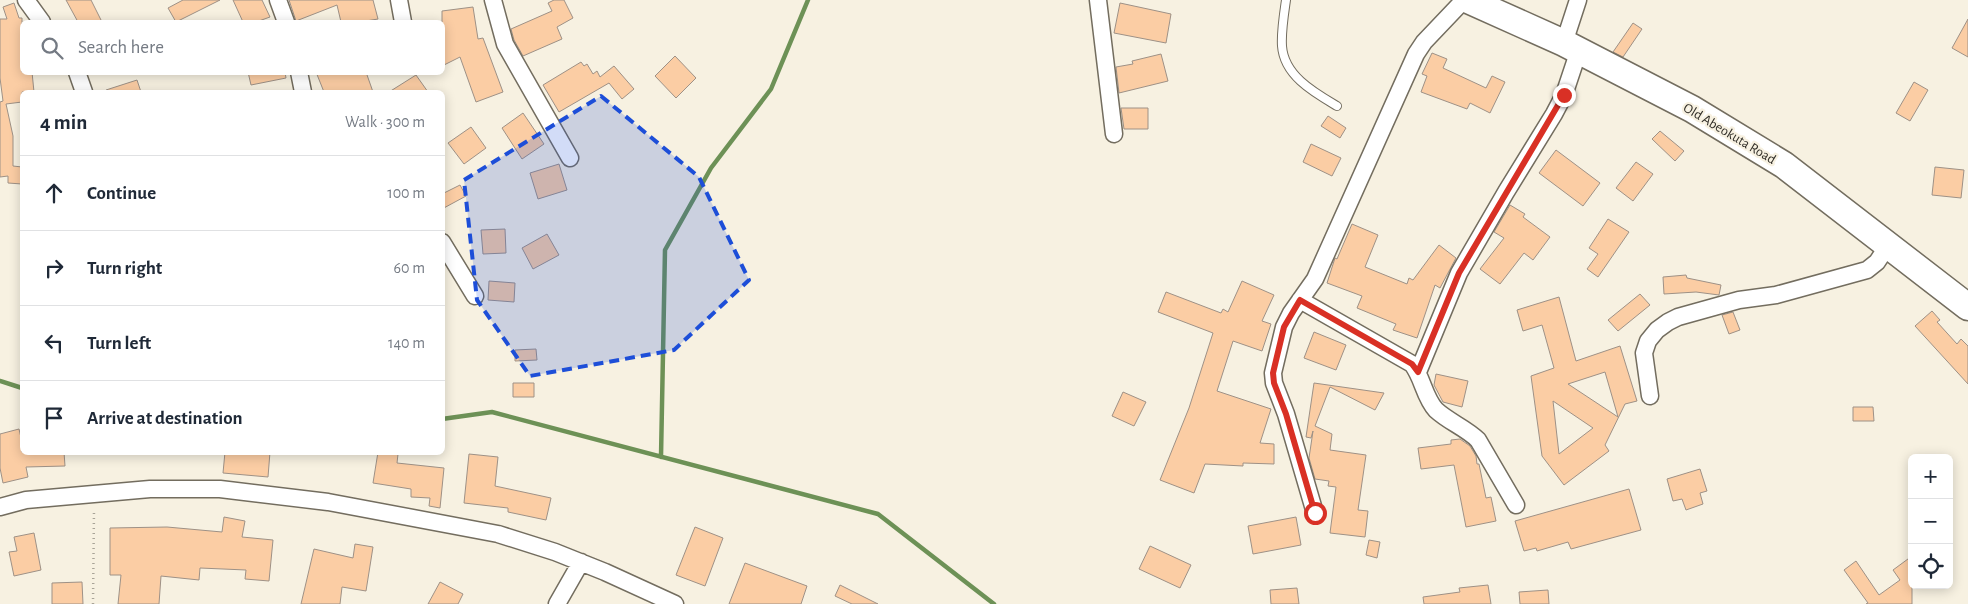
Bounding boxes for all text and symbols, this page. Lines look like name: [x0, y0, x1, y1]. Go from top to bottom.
search box: [20, 20, 445, 75]
icon: search: [38, 34, 66, 62]
text: Search here: [78, 38, 164, 57]
route end: [1553, 84, 1576, 107]
street label: Old Abeokuta Road: [1681, 101, 1778, 167]
text: 4 min: [40, 112, 87, 133]
text: Walk · 300 m: [345, 114, 425, 130]
icon: ahead: [40, 179, 68, 207]
text: Continue: [87, 184, 156, 203]
text: 100 m: [387, 185, 425, 201]
icon: right: [40, 254, 68, 282]
text: Turn right: [87, 259, 162, 278]
text: 60 m: [394, 260, 425, 276]
icon: left: [40, 329, 68, 357]
text: Turn left: [87, 334, 151, 353]
text: 140 m: [388, 335, 425, 351]
icon: arrive: [40, 404, 68, 432]
text: Arrive at destination: [87, 409, 243, 428]
map controls: [1908, 454, 1953, 589]
button: +: [1908, 454, 1953, 499]
button: −: [1908, 499, 1953, 544]
route start: [1304, 502, 1327, 525]
button: locate: [1908, 544, 1953, 589]

